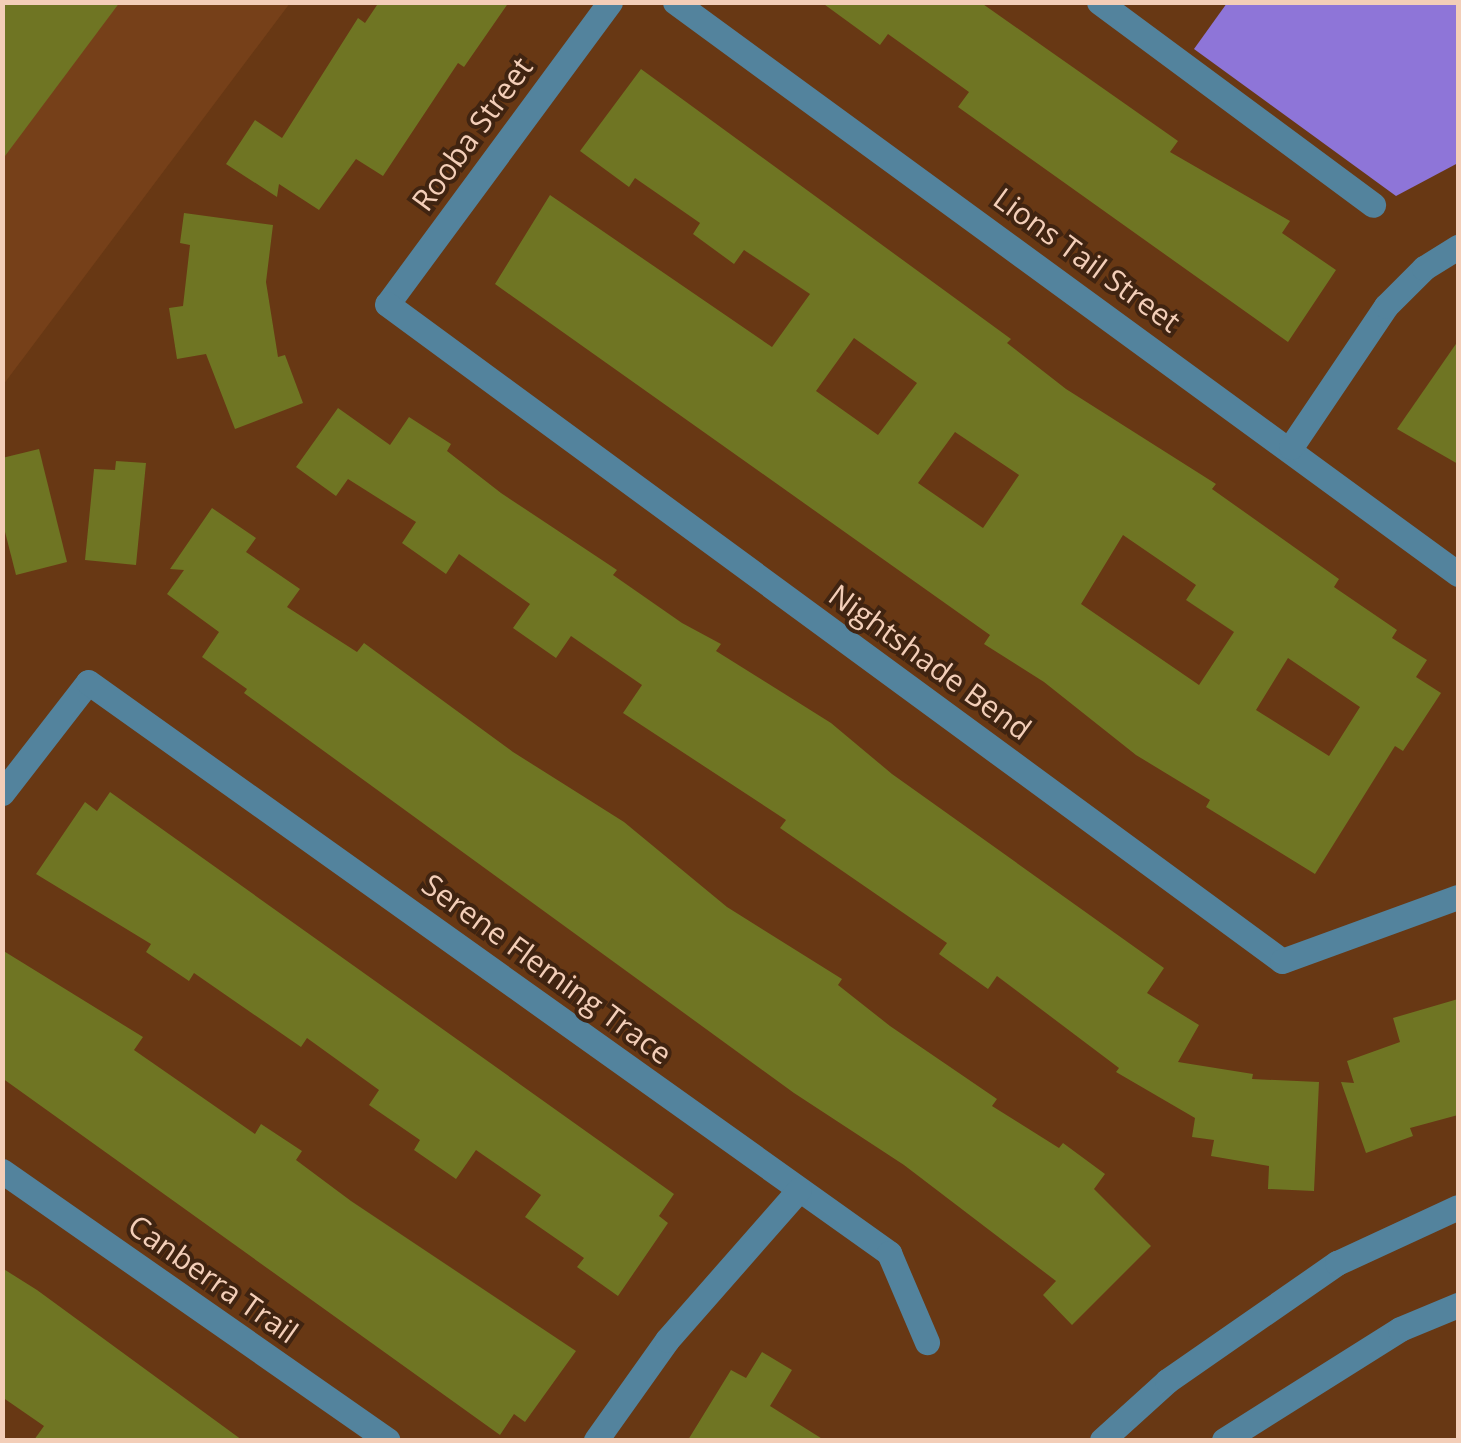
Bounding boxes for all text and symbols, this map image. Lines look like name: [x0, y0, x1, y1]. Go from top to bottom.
street label: Rooba Street: [404, 50, 540, 218]
street label: Lions Tail Street: [987, 180, 1187, 340]
street label: Nightshade Bend: [822, 577, 1038, 747]
street label: Serene Fleming Trace: [415, 866, 679, 1072]
street label: Canberra Trail: [121, 1207, 305, 1351]

